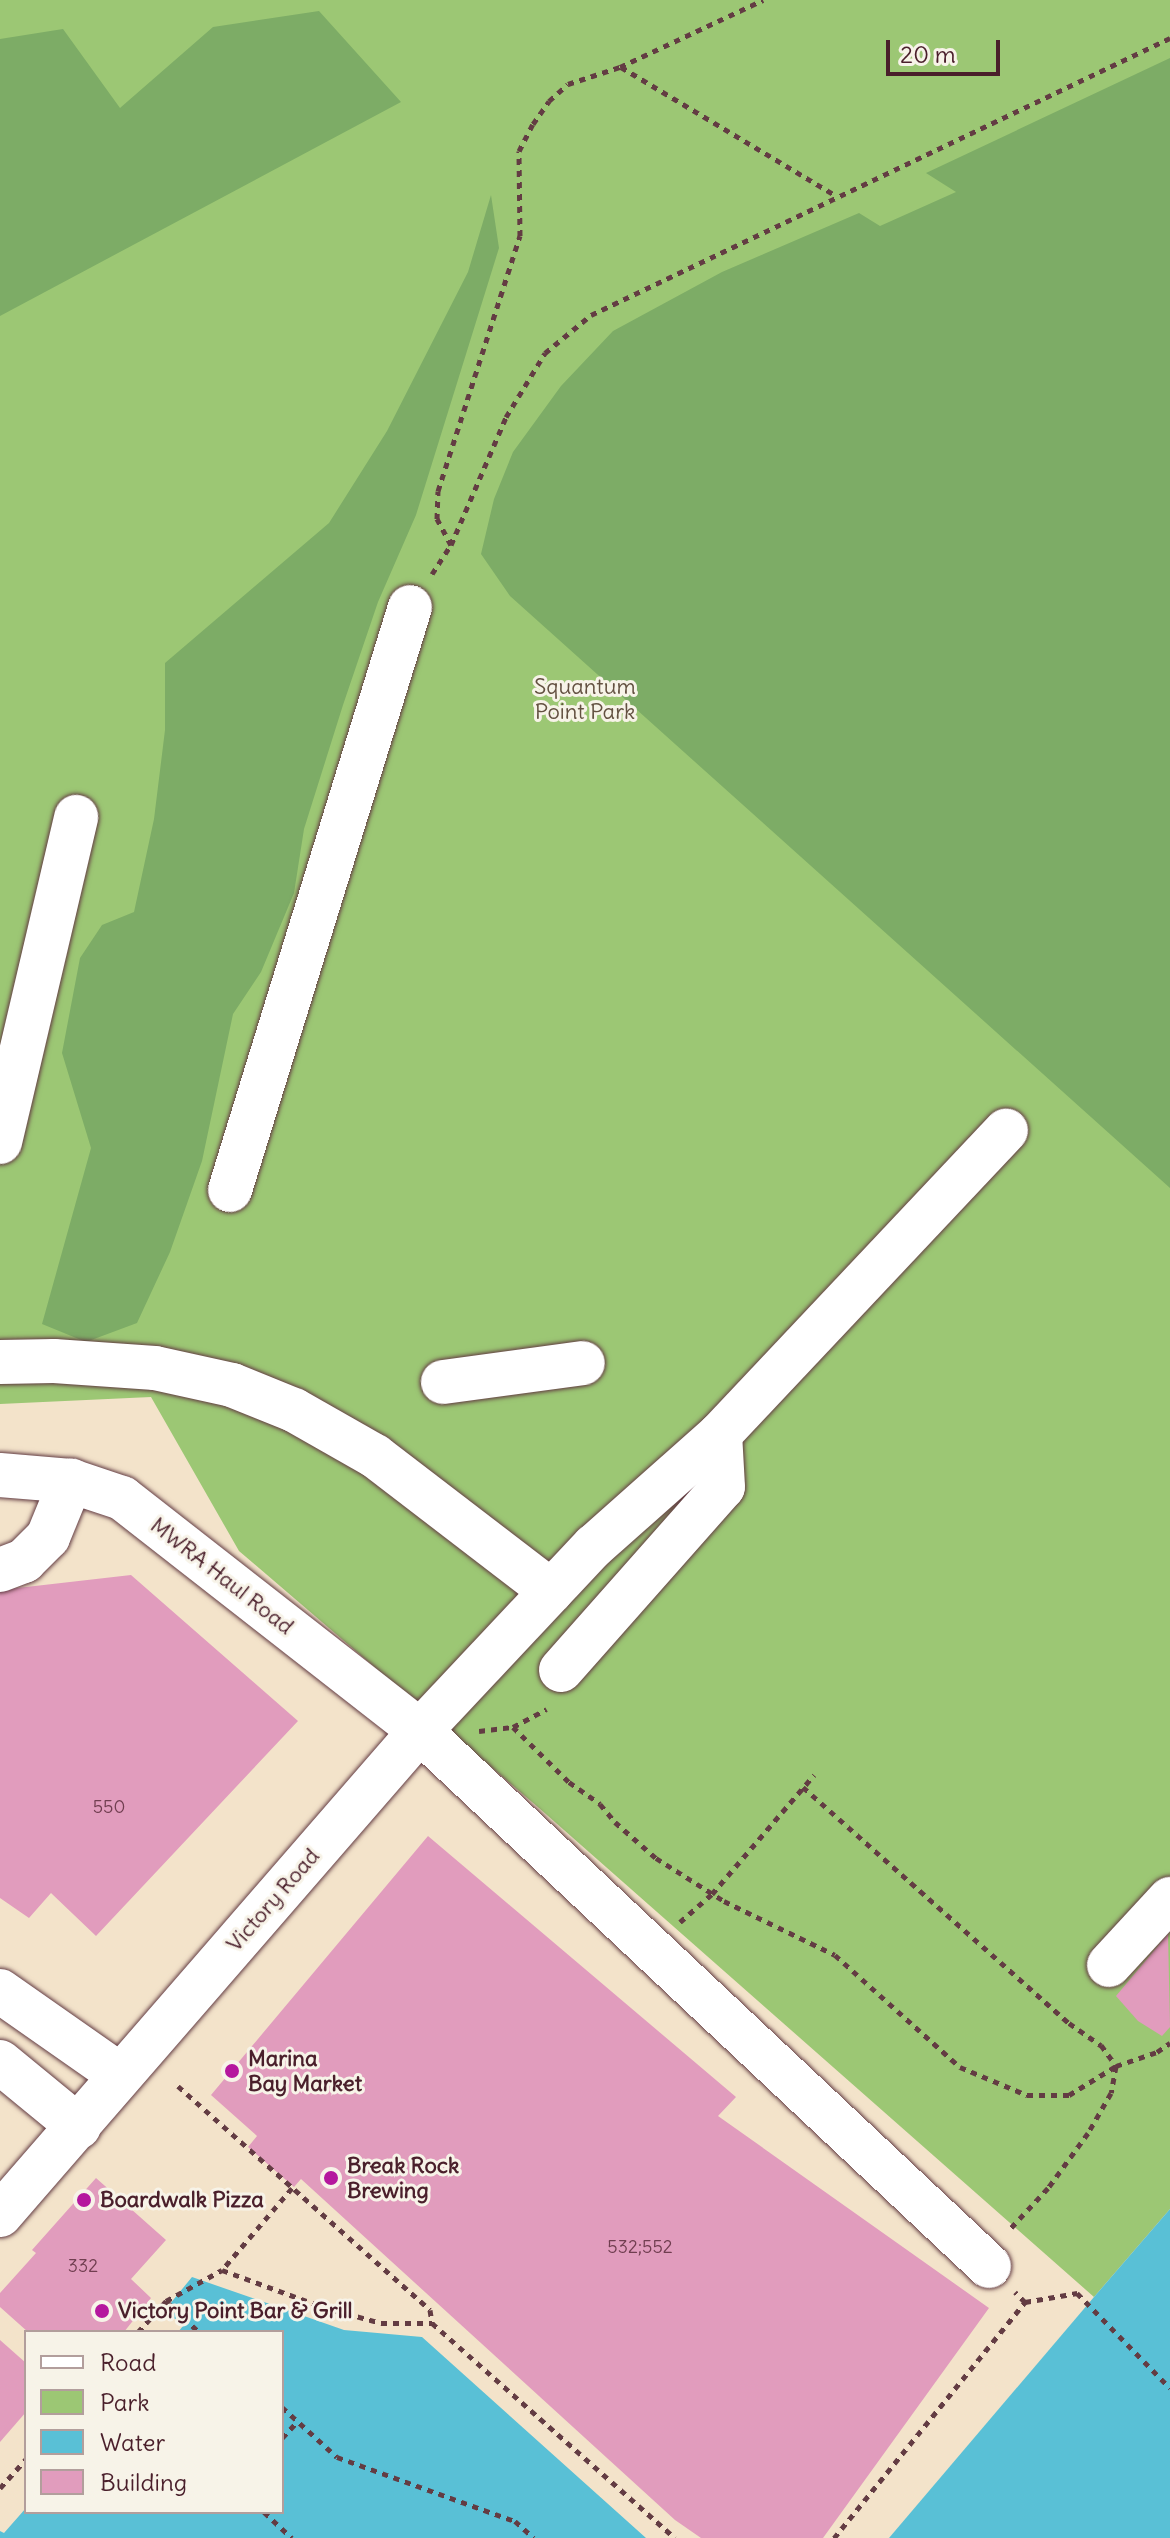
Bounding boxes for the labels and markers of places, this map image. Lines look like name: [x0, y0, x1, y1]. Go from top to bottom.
place label: Marina Bay Market: [248, 2045, 362, 2096]
marker: Marina Bay Market: [223, 2062, 241, 2080]
place label: Break Rock Brewing: [347, 2152, 459, 2204]
marker: Break Rock Brewing: [322, 2169, 340, 2187]
place label: Boardwalk Pizza: [100, 2187, 264, 2213]
marker: Boardwalk Pizza: [75, 2191, 93, 2209]
place label: Victory Point Bar & Grill: [118, 2298, 352, 2324]
marker: Victory Point Bar & Grill: [93, 2302, 111, 2320]

